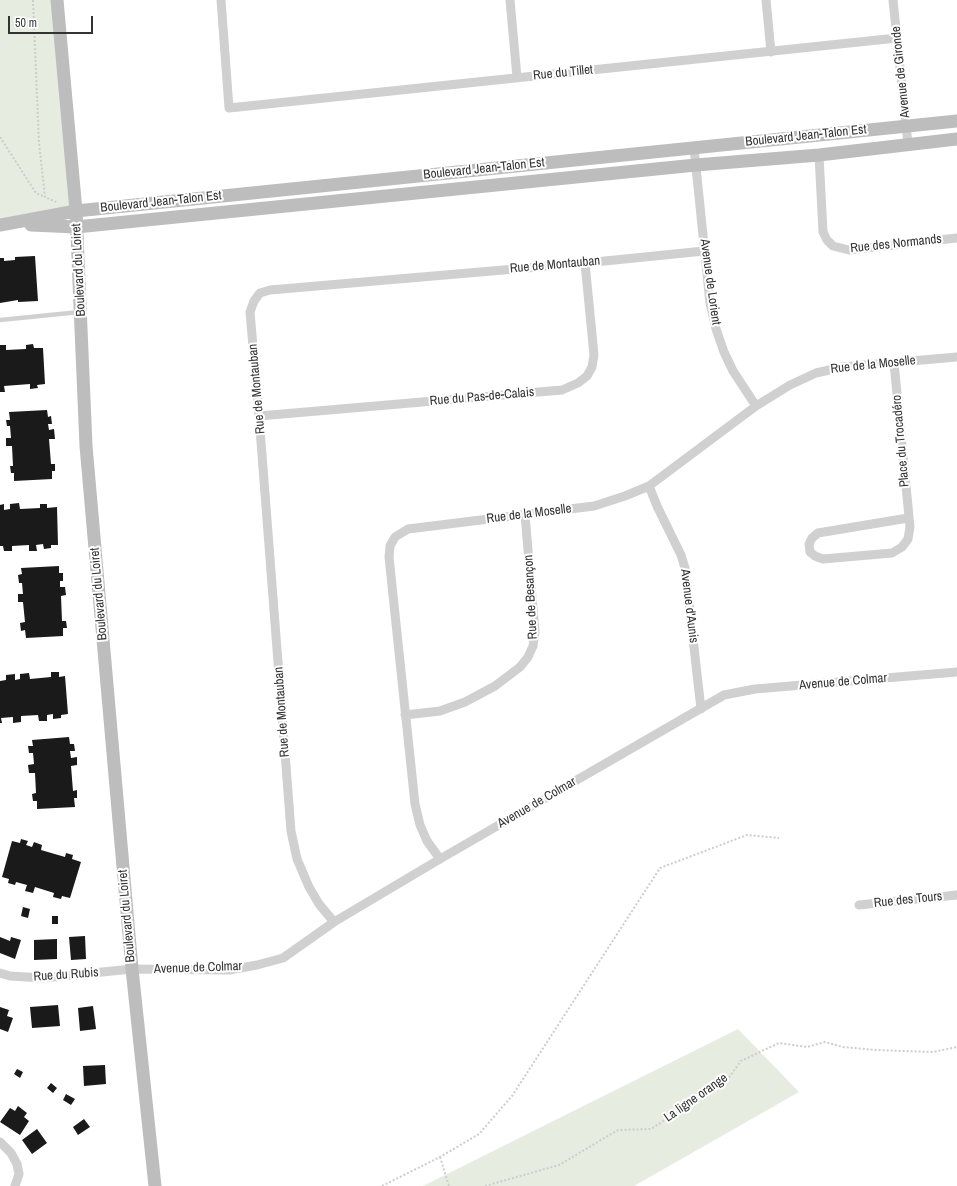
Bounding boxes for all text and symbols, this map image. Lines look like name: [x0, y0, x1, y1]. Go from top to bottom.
scale bar: [10, 8, 95, 34]
text: 50 m: [15, 15, 37, 31]
street label: Avenue de Gironde: [888, 25, 914, 119]
street label: Rue du Tillet: [532, 62, 594, 84]
street label: Boulevard Jean-Talon Est: [745, 122, 867, 150]
street label: Boulevard Jean-Talon Est: [423, 155, 545, 183]
street label: Boulevard Jean-Talon Est: [100, 188, 222, 216]
street label: Boulevard du Loiret: [69, 223, 89, 317]
street label: Rue des Normands: [850, 231, 942, 257]
street label: Avenue de Lorient: [696, 238, 724, 326]
street label: Rue de Montauban: [509, 253, 601, 277]
street label: Rue de Montauban: [245, 343, 269, 435]
street label: Rue de la Moselle: [830, 353, 916, 377]
street label: Rue du Pas-de-Calais: [429, 385, 535, 409]
street label: Place du Trocadéro: [889, 394, 913, 488]
street label: Rue de la Moselle: [486, 501, 572, 527]
street label: Boulevard du Loiret: [87, 547, 111, 641]
street label: Rue de Besançon: [521, 554, 541, 640]
street label: Avenue d'Aunis: [677, 568, 701, 644]
street label: Rue de Montauban: [271, 666, 293, 758]
street label: Avenue de Colmar: [798, 670, 888, 694]
street label: Avenue de Colmar: [495, 774, 579, 832]
street label: Boulevard du Loiret: [115, 869, 139, 963]
street label: Rue des Tours: [873, 889, 943, 911]
street label: Avenue de Colmar: [154, 959, 242, 977]
street label: Rue du Rubis: [33, 965, 99, 985]
street label: La ligne orange: [661, 1070, 731, 1126]

